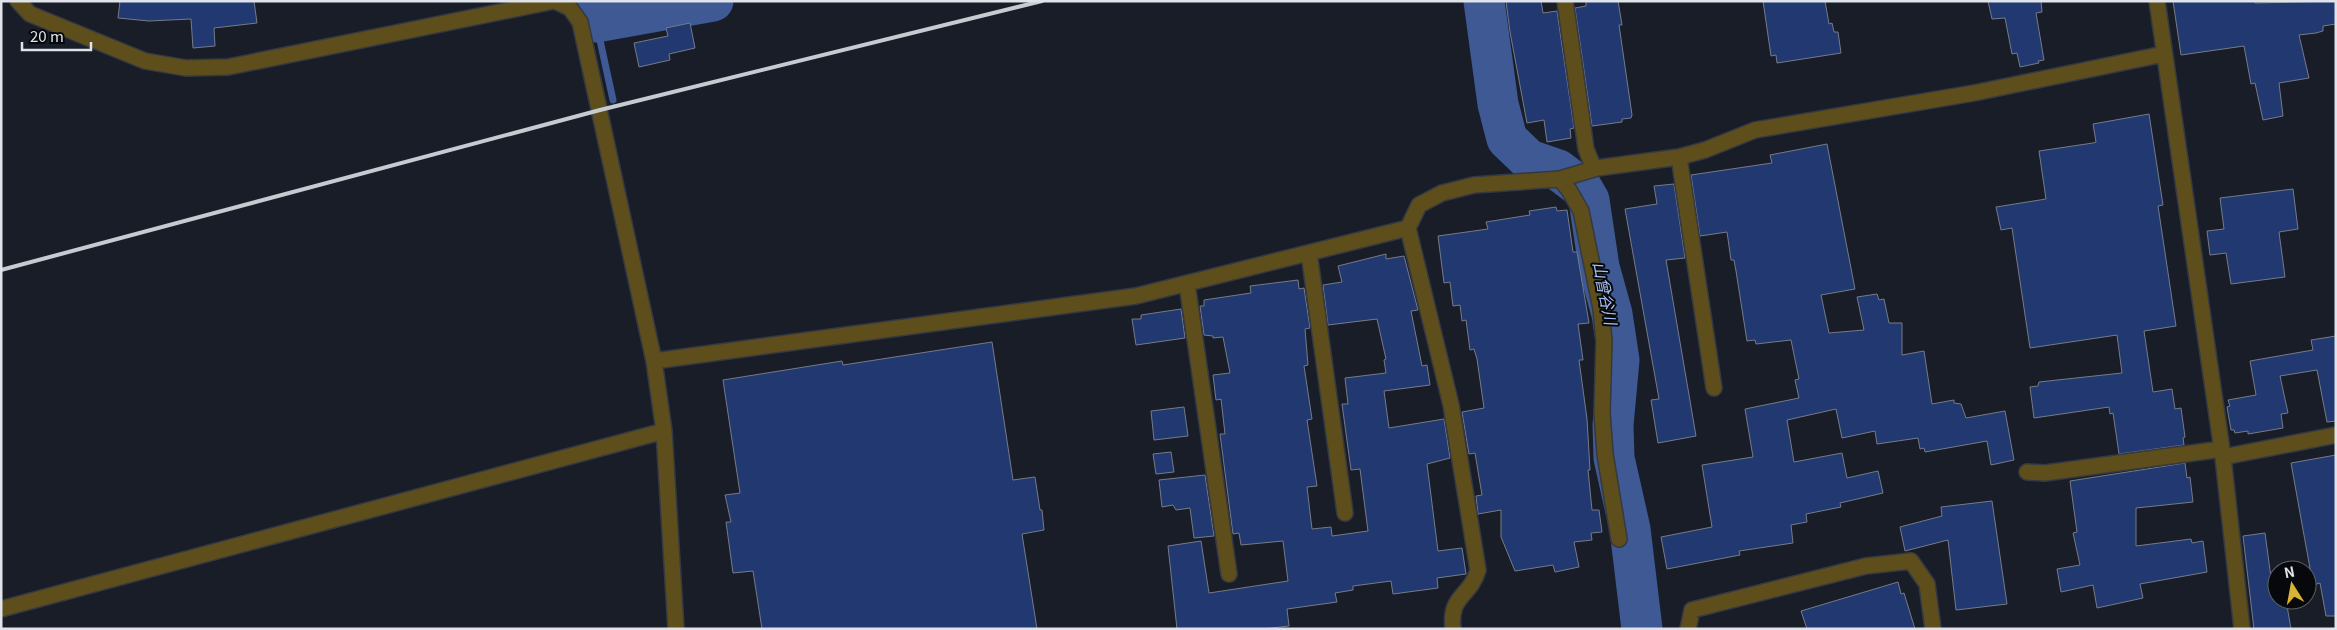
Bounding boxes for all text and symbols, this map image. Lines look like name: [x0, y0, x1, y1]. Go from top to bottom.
scale bar: [22, 20, 91, 52]
text: 20 m: [30, 25, 64, 46]
water label: 山曾谷川: [1588, 259, 1624, 329]
north arrow: [2267, 560, 2317, 610]
text: N: [2282, 560, 2296, 582]

